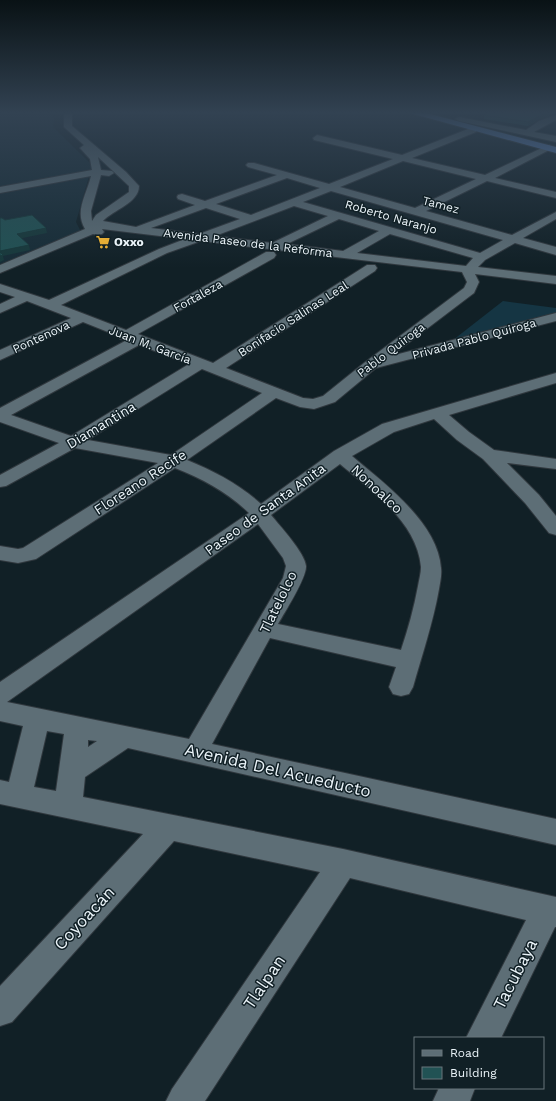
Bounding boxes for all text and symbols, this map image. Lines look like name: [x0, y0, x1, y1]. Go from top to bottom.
street label: Tamez: [421, 193, 461, 217]
street label: Roberto Naranjo: [343, 197, 439, 237]
street label: Avenida Paseo de la Reforma: [163, 226, 334, 260]
supermarket icon: Oxxo: [95, 234, 111, 250]
place label: Oxxo: [114, 235, 144, 249]
street label: Fortaleza: [171, 277, 225, 315]
street label: Bonifacio Salinas Leal: [235, 278, 351, 360]
street label: Privada Pablo Quiroga: [411, 316, 538, 362]
street label: Pontenova: [10, 318, 72, 356]
street label: Pablo Quiroga: [354, 320, 428, 380]
street label: Juan M. García: [107, 323, 193, 367]
street label: Diamantina: [64, 398, 138, 452]
street label: Floreano Recife: [91, 446, 189, 518]
street label: Paseo de Santa Anita: [202, 460, 328, 558]
street label: Nonoalco: [348, 461, 406, 517]
street label: Tlatelolco: [256, 568, 300, 636]
street label: Avenida Del Acueducto: [183, 739, 373, 801]
street label: Coyoacán: [49, 882, 119, 954]
street label: Tacubaya: [489, 935, 541, 1012]
street label: Tlalpan: [239, 951, 289, 1013]
legend: [414, 1037, 544, 1089]
text: Road: [450, 1046, 479, 1060]
text: Building: [450, 1066, 497, 1080]

